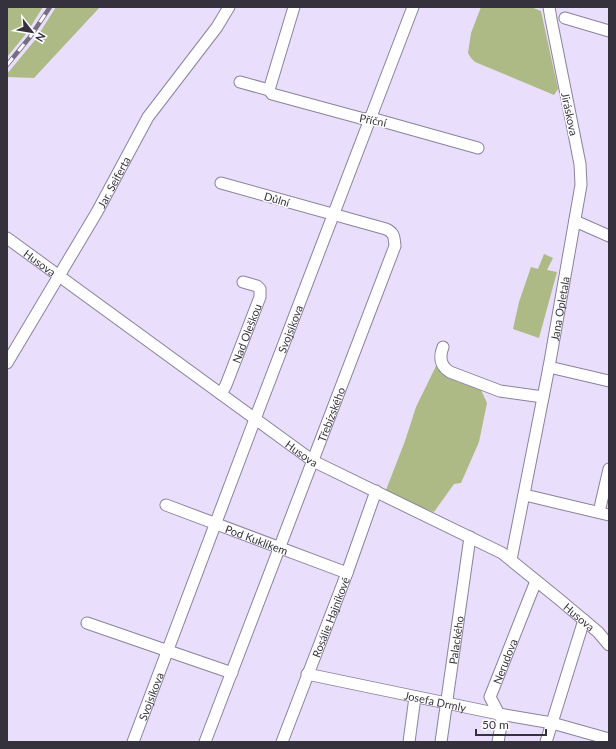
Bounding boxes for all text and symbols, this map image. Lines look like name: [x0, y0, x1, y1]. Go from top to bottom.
north arrow: [12, 12, 52, 52]
text: N: [33, 30, 49, 44]
street label: Jiráskova: [559, 91, 581, 137]
street label: Příční: [358, 111, 388, 129]
street label: Jar. Seiferta: [94, 154, 132, 210]
street label: Důlní: [263, 189, 292, 209]
street label: Husova: [22, 246, 59, 278]
street label: Jana Opletala: [547, 275, 571, 342]
street label: Nad Oleškou: [229, 302, 263, 364]
street label: Svojsíkova: [275, 303, 305, 354]
street label: Třebízského: [314, 385, 347, 443]
street label: Husova: [283, 437, 320, 469]
street label: Pod Kuklíkem: [224, 521, 290, 557]
street label: Rosálie Hajníkové: [309, 575, 351, 659]
street label: Husova: [561, 600, 598, 633]
street label: Palackého: [446, 615, 465, 665]
street label: Nerudova: [489, 637, 519, 686]
street label: Svojsíkova: [135, 670, 165, 722]
street label: Josefa Drmly: [403, 688, 468, 714]
scale bar: [476, 711, 546, 737]
text: 50 m: [482, 717, 509, 732]

